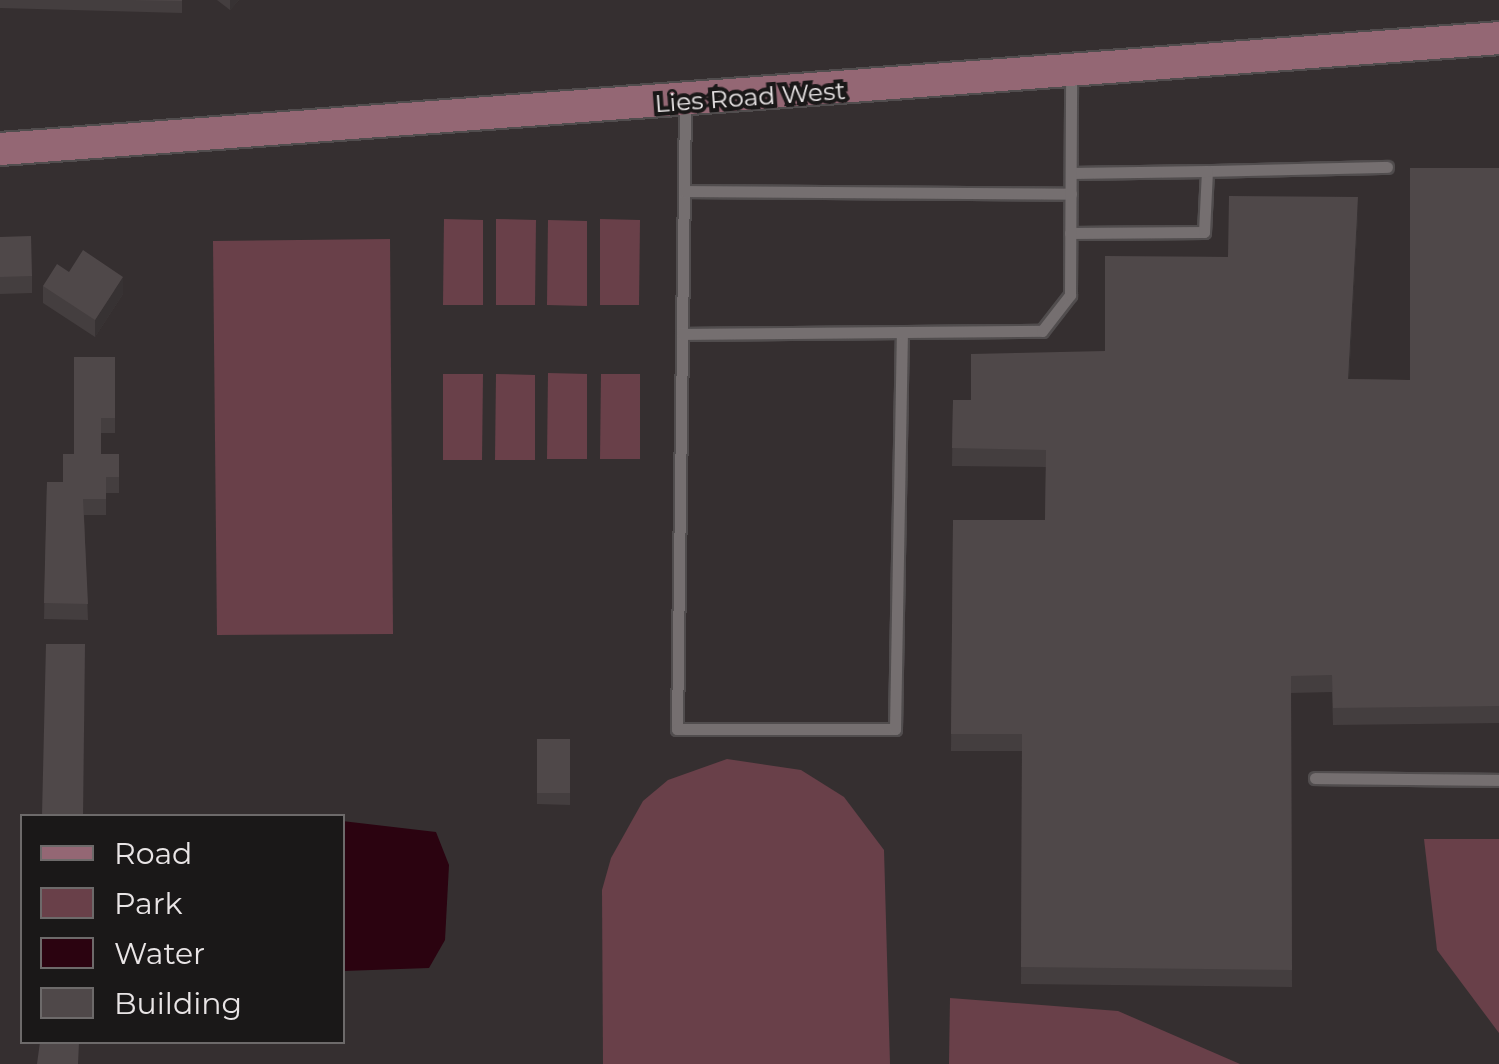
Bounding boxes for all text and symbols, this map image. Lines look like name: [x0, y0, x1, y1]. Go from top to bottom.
street label: Lies Road West: [654, 75, 846, 119]
legend: [20, 814, 345, 1044]
text: Road: [114, 835, 192, 872]
text: Park: [114, 885, 183, 922]
text: Water: [114, 935, 205, 972]
text: Building: [114, 985, 242, 1022]

